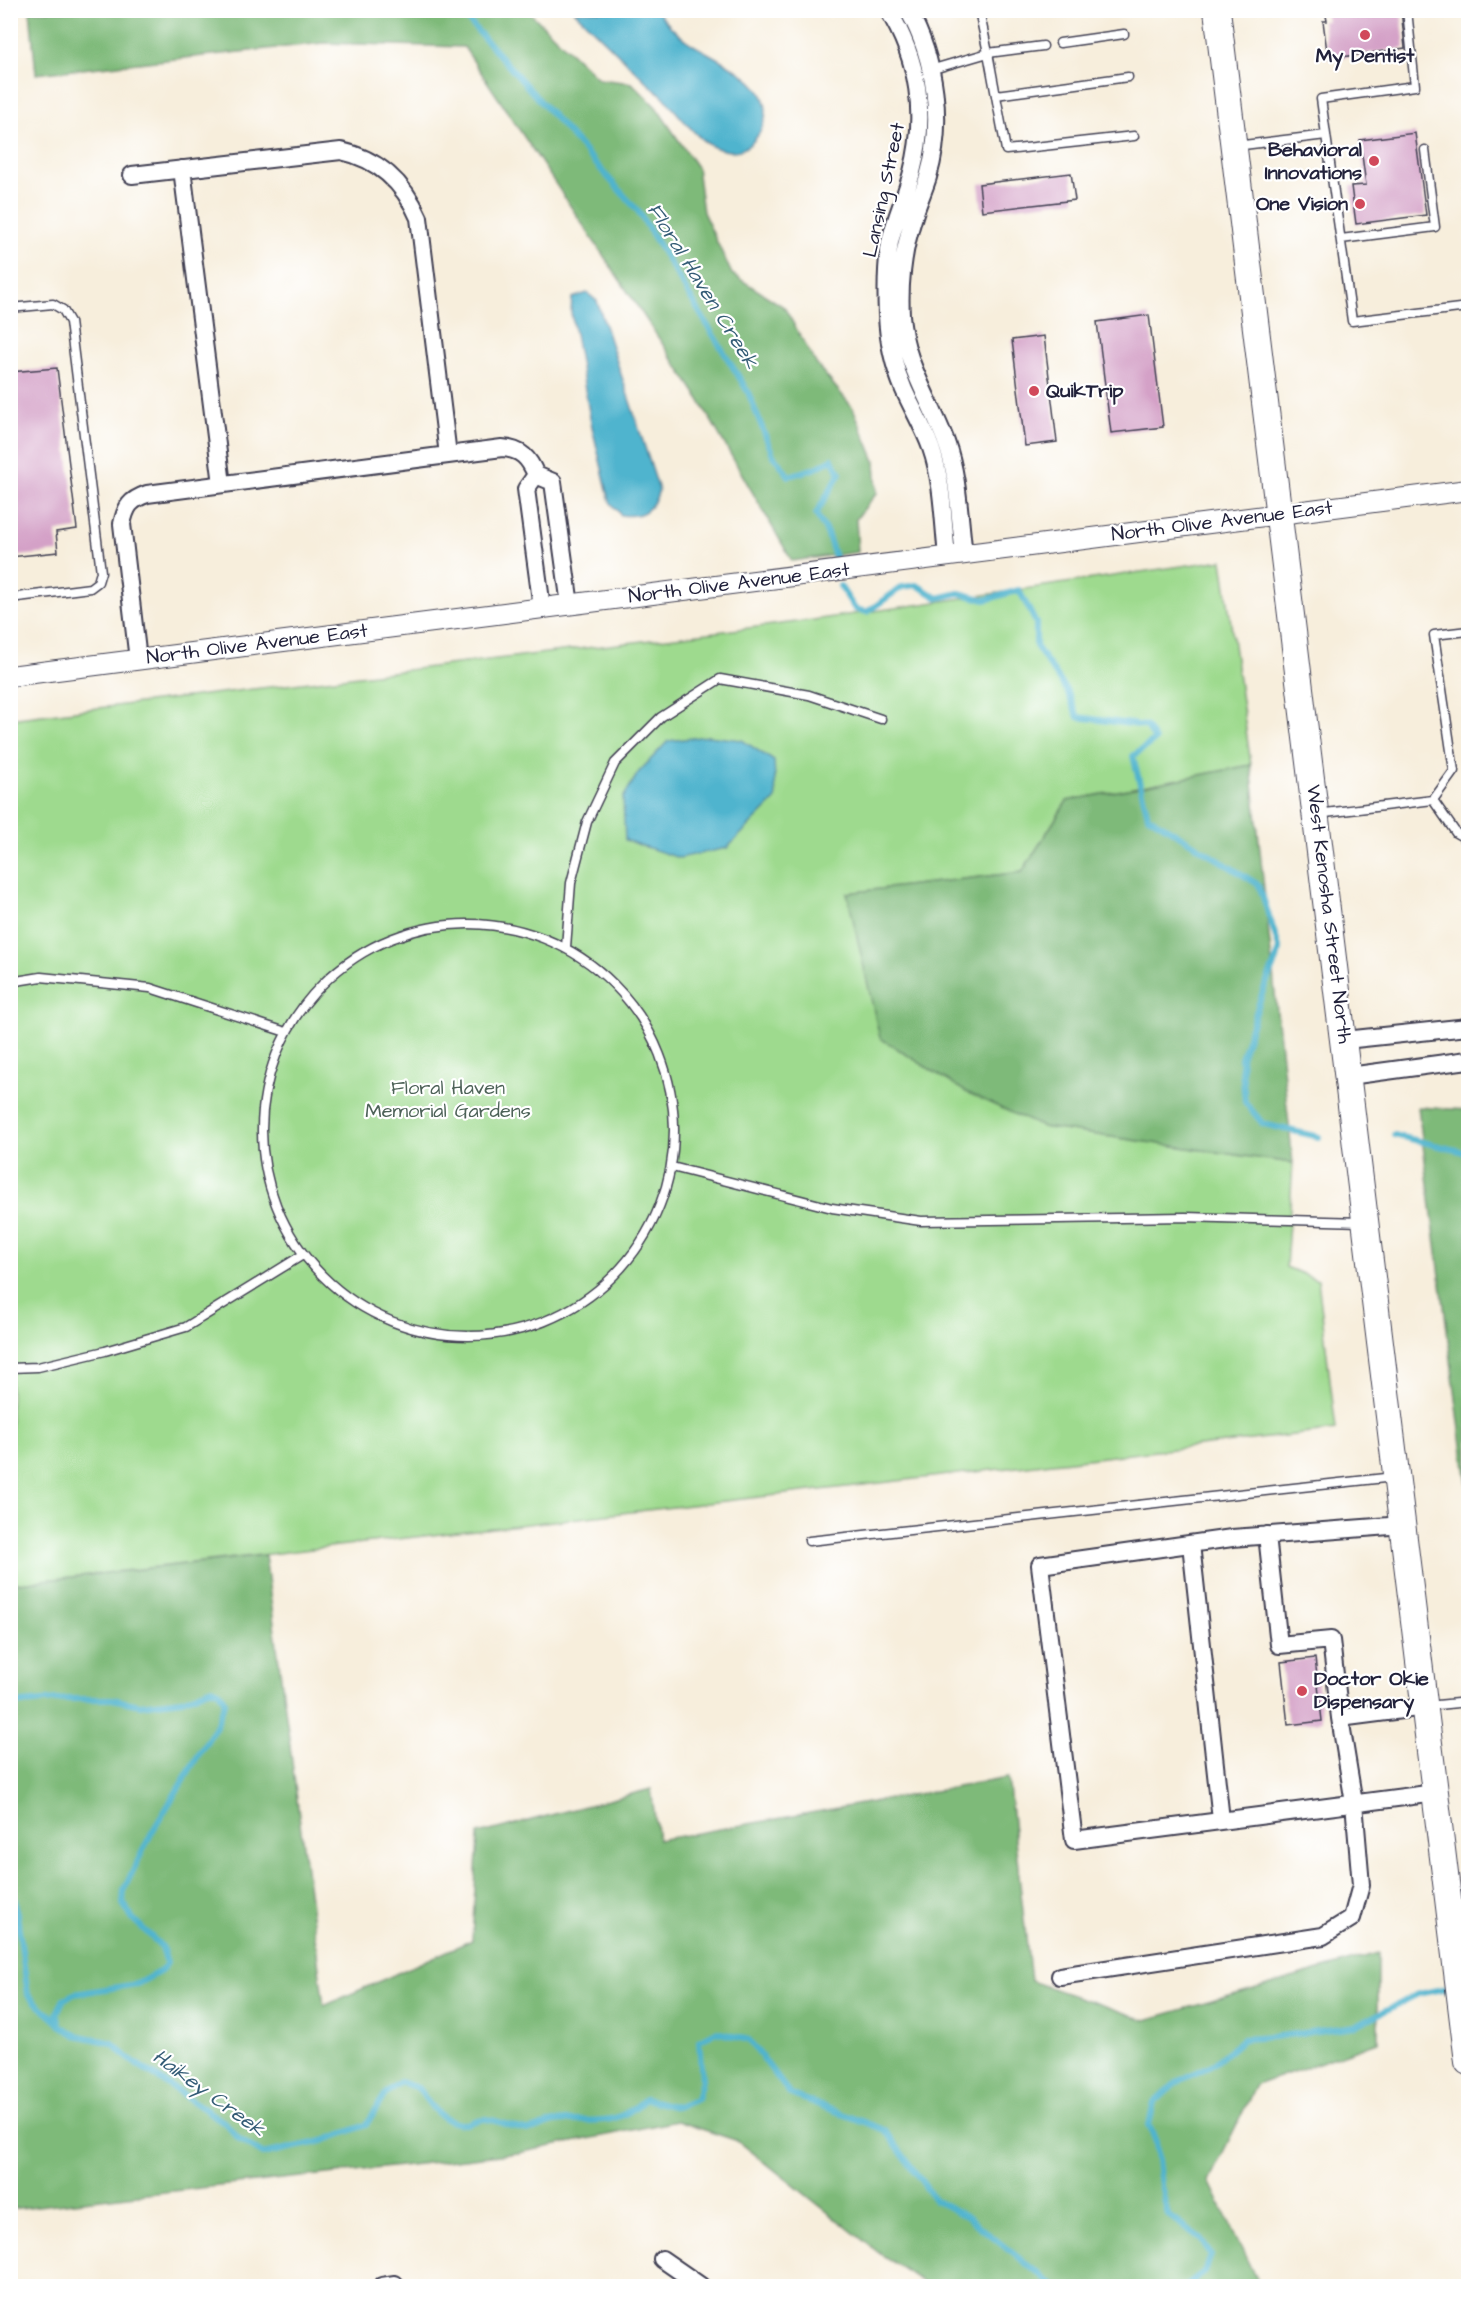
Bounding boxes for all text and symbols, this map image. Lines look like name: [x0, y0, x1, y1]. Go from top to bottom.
marker: My Dentist: [1358, 28, 1372, 42]
place label: My Dentist: [1316, 42, 1415, 71]
street label: Lansing Street: [856, 120, 913, 260]
place label: Behavioral Innovations: [1265, 136, 1362, 187]
marker: Behavioral Innovations: [1367, 154, 1381, 168]
place label: One Vision: [1256, 190, 1348, 218]
marker: One Vision: [1353, 197, 1367, 211]
water label: Floral Haven Creek: [640, 198, 766, 375]
place label: QuikTrip: [1046, 377, 1124, 405]
marker: QuikTrip: [1027, 384, 1041, 398]
street label: North Olive Avenue East: [1110, 494, 1334, 548]
street label: North Olive Avenue East: [627, 556, 851, 610]
street label: North Olive Avenue East: [145, 617, 369, 671]
street label: West Kenosha Street North: [1299, 783, 1359, 1045]
park label: Floral Haven Memorial Gardens: [365, 1074, 531, 1125]
place label: Doctor Okie Dispensary: [1314, 1665, 1429, 1717]
marker: Doctor Okie Dispensary: [1295, 1684, 1309, 1698]
water label: Haikey Creek: [146, 2042, 272, 2145]

